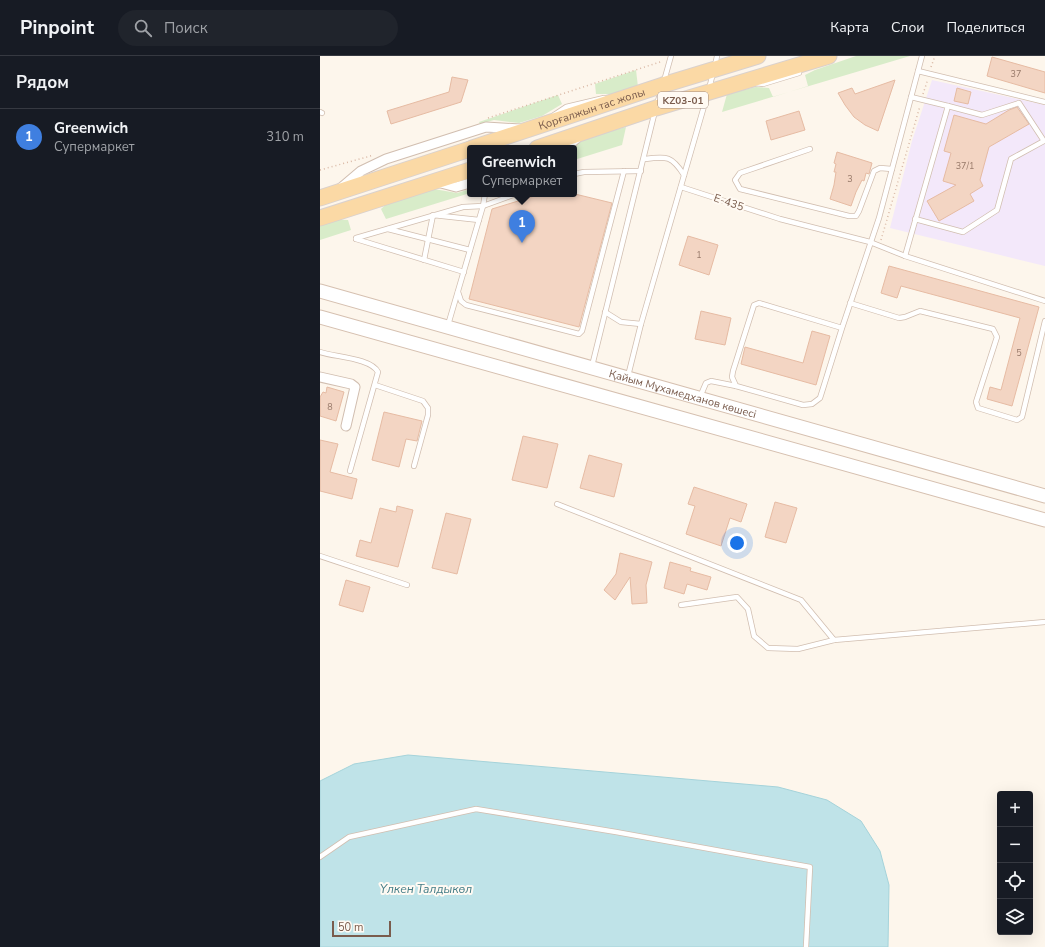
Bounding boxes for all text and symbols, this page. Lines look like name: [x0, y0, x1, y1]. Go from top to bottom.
search box: [118, 10, 398, 46]
text: Pinpoint: [20, 15, 94, 41]
icon: search: [132, 17, 154, 39]
text: Поиск: [164, 18, 208, 38]
text: Карта: [830, 18, 869, 37]
text: Слои: [891, 18, 925, 37]
text: Поделиться: [947, 18, 1025, 37]
house number: 37: [1011, 68, 1021, 80]
text: Рядом: [16, 71, 69, 94]
street label: Қорғалжын тас жолы: [537, 84, 647, 134]
road number: KZ03-01: [658, 92, 708, 108]
text: Greenwich: [54, 118, 128, 138]
text: 1: [25, 128, 33, 146]
text: 310 m: [266, 128, 304, 146]
text: Супермаркет: [54, 138, 135, 156]
popup: [467, 145, 577, 197]
text: Greenwich: [482, 152, 556, 172]
house number: 37/1: [956, 160, 974, 172]
text: Супермаркет: [482, 172, 562, 190]
house number: 3: [847, 173, 853, 185]
street label: Е-435: [712, 190, 746, 215]
pin: 1: [509, 210, 535, 243]
house number: 1: [696, 249, 702, 261]
house number: 5: [1016, 347, 1022, 359]
street label: Қайым Мұхамедханов көшесі: [607, 366, 758, 422]
house number: 8: [327, 401, 333, 413]
your location: [727, 533, 747, 553]
map controls: [997, 791, 1033, 935]
button: +: [997, 791, 1033, 827]
button: −: [997, 827, 1033, 863]
button: locate: [997, 863, 1033, 899]
water label: Үлкен Талдыкөл: [380, 881, 472, 897]
button: layers: [997, 899, 1033, 935]
scale bar: [332, 919, 391, 938]
text: 50 m: [338, 920, 363, 935]

